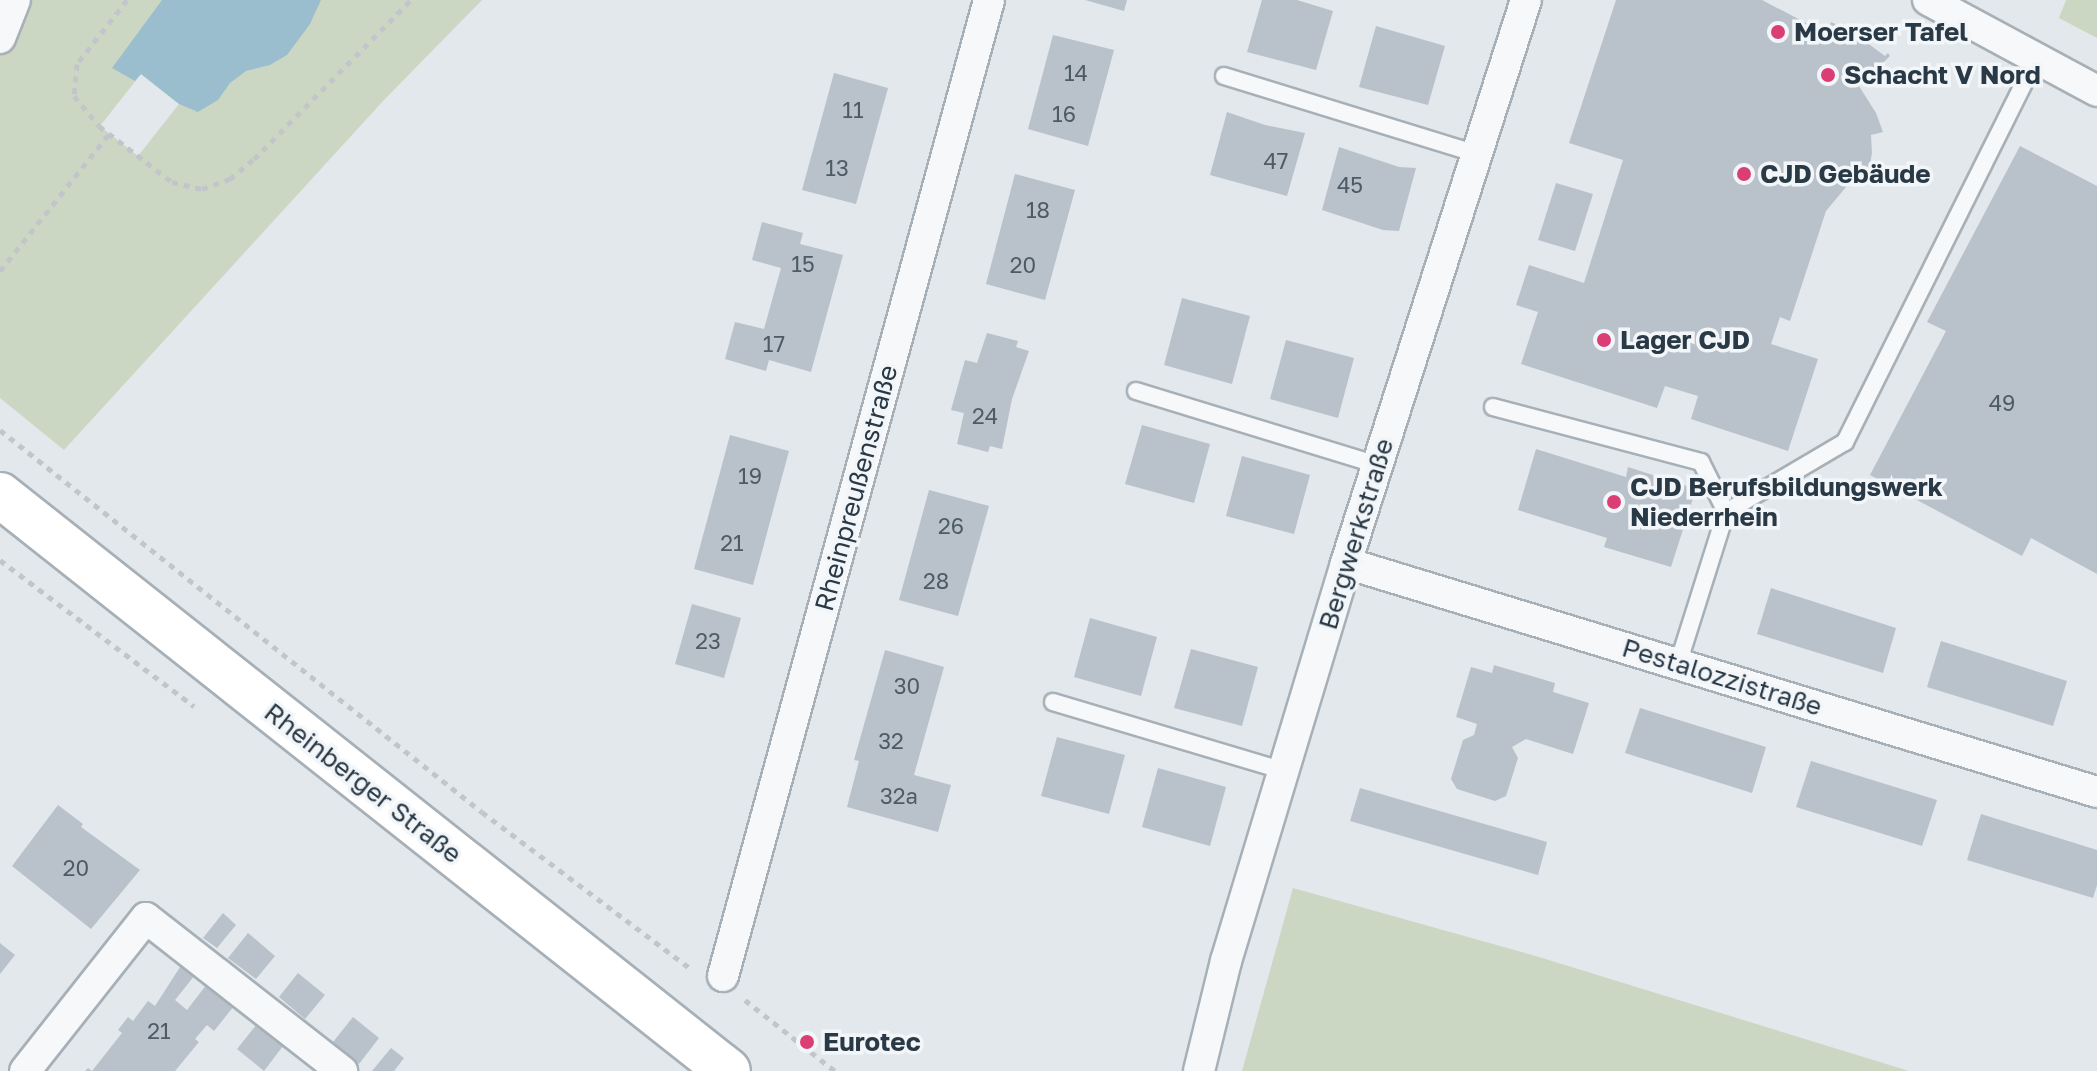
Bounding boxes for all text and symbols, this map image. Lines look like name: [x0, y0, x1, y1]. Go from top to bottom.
place label: Moerser Tafel: [1794, 16, 1968, 48]
marker: Moerser Tafel: [1769, 23, 1787, 41]
place label: Schacht V Nord: [1844, 59, 2041, 91]
house number: 14: [1064, 60, 1088, 86]
marker: Schacht V Nord: [1819, 66, 1837, 84]
house number: 11: [842, 97, 864, 123]
house number: 16: [1052, 101, 1076, 127]
house number: 47: [1263, 148, 1289, 174]
house number: 13: [825, 155, 849, 181]
place label: CJD Gebäude: [1760, 158, 1931, 190]
marker: CJD Gebäude: [1735, 165, 1753, 183]
house number: 45: [1337, 172, 1363, 198]
house number: 18: [1026, 197, 1050, 223]
house number: 15: [791, 251, 815, 277]
house number: 20: [1010, 252, 1036, 278]
place label: Lager CJD: [1620, 324, 1750, 356]
house number: 17: [763, 331, 785, 357]
marker: Lager CJD: [1595, 331, 1613, 349]
street label: Rheinpreußenstraße: [808, 362, 904, 614]
house number: 49: [1989, 390, 2015, 416]
house number: 24: [972, 403, 998, 429]
street label: Bergwerkstraße: [1312, 435, 1400, 633]
house number: 19: [738, 463, 762, 489]
place label: CJD Berufsbildungswerk Niederrhein: [1630, 471, 1943, 532]
marker: CJD Berufsbildungswerk Niederrhein: [1605, 493, 1623, 511]
house number: 26: [938, 513, 964, 539]
house number: 21: [720, 530, 744, 556]
house number: 28: [923, 568, 949, 594]
house number: 23: [695, 628, 721, 654]
street label: Pestalozzistraße: [1618, 632, 1826, 722]
house number: 30: [894, 673, 920, 699]
street label: Rheinberger Straße: [258, 696, 468, 870]
house number: 32: [878, 728, 904, 754]
house number: 32a: [880, 783, 918, 809]
house number: 20: [63, 855, 89, 881]
house number: 21: [147, 1018, 171, 1044]
place label: Eurotec: [823, 1026, 921, 1058]
marker: Eurotec: [798, 1033, 816, 1051]

